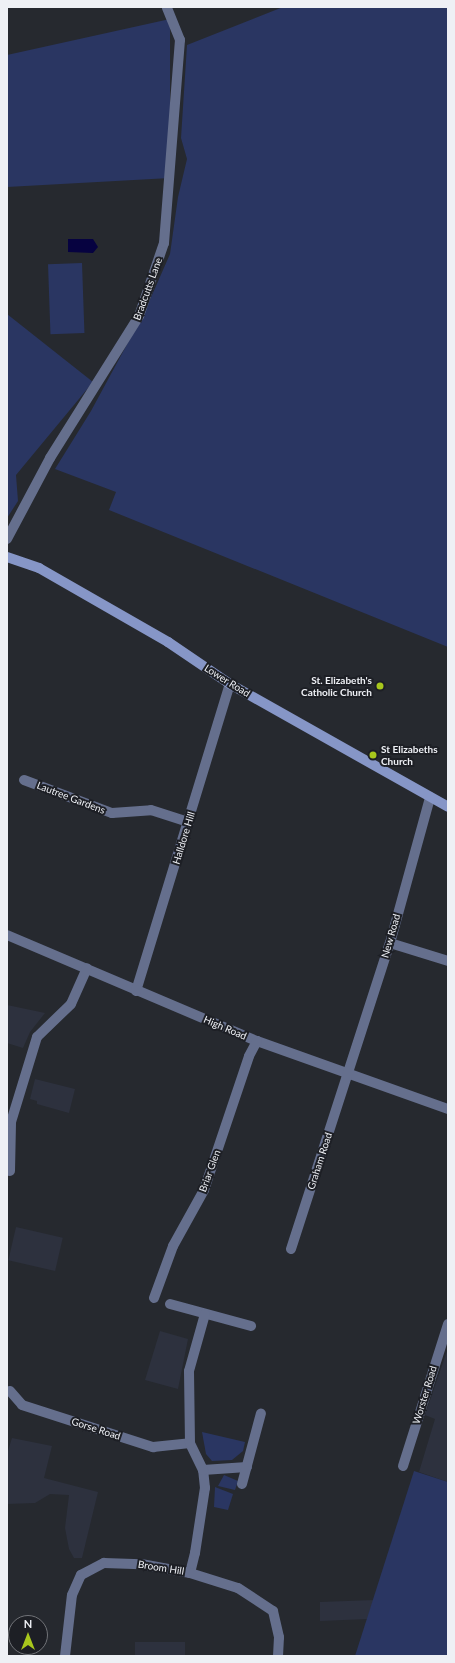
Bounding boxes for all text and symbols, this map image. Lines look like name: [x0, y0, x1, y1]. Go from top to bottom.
street label: Bradcutts Lane: [131, 256, 165, 322]
street label: Lower Road: [202, 662, 252, 700]
place label: St. Elizabeth's Catholic Church: [301, 674, 372, 698]
marker: St. Elizabeth's Catholic Church: [375, 681, 385, 691]
place label: St Elizabeths Church: [381, 743, 438, 766]
marker: St Elizabeths Church: [368, 750, 378, 760]
street label: Lautree Gardens: [35, 779, 107, 817]
street label: Halldore Hill: [170, 810, 198, 866]
street label: New Road: [379, 913, 403, 959]
street label: High Road: [202, 1014, 248, 1042]
street label: Graham Road: [305, 1131, 335, 1191]
street label: Briar Glen: [197, 1148, 223, 1194]
street label: Worster Road: [410, 1364, 440, 1426]
street label: Gorse Road: [70, 1415, 122, 1443]
street label: Broom Hill: [137, 1558, 185, 1578]
north arrow: [8, 1615, 48, 1655]
text: N: [24, 1617, 32, 1630]

